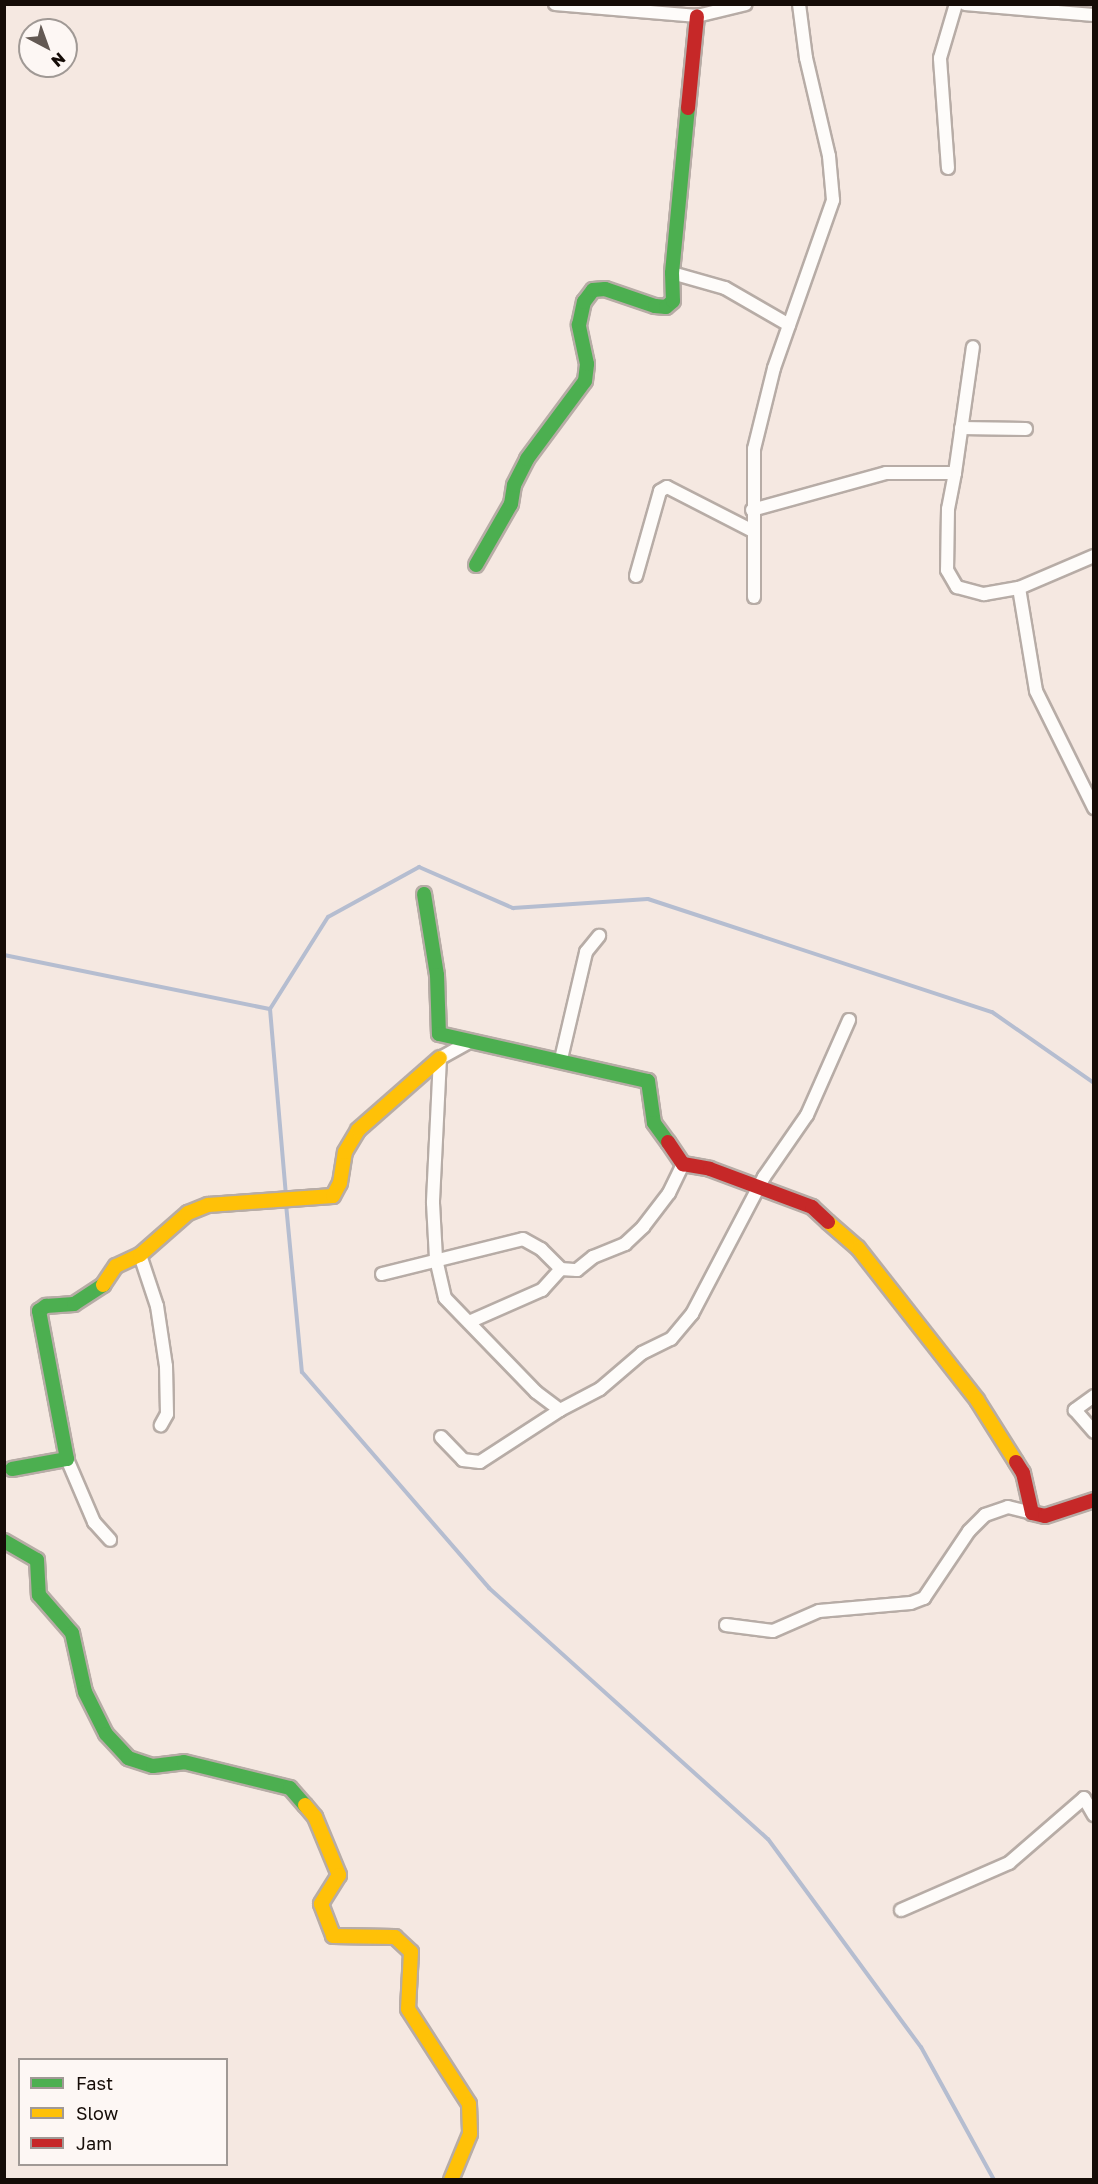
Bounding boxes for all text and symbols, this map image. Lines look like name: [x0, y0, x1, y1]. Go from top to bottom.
north arrow: [18, 18, 78, 78]
text: N: [47, 49, 70, 72]
legend: [18, 2058, 228, 2166]
text: Fast: [76, 2072, 113, 2094]
text: Slow: [76, 2102, 118, 2124]
text: Jam: [76, 2132, 112, 2154]

